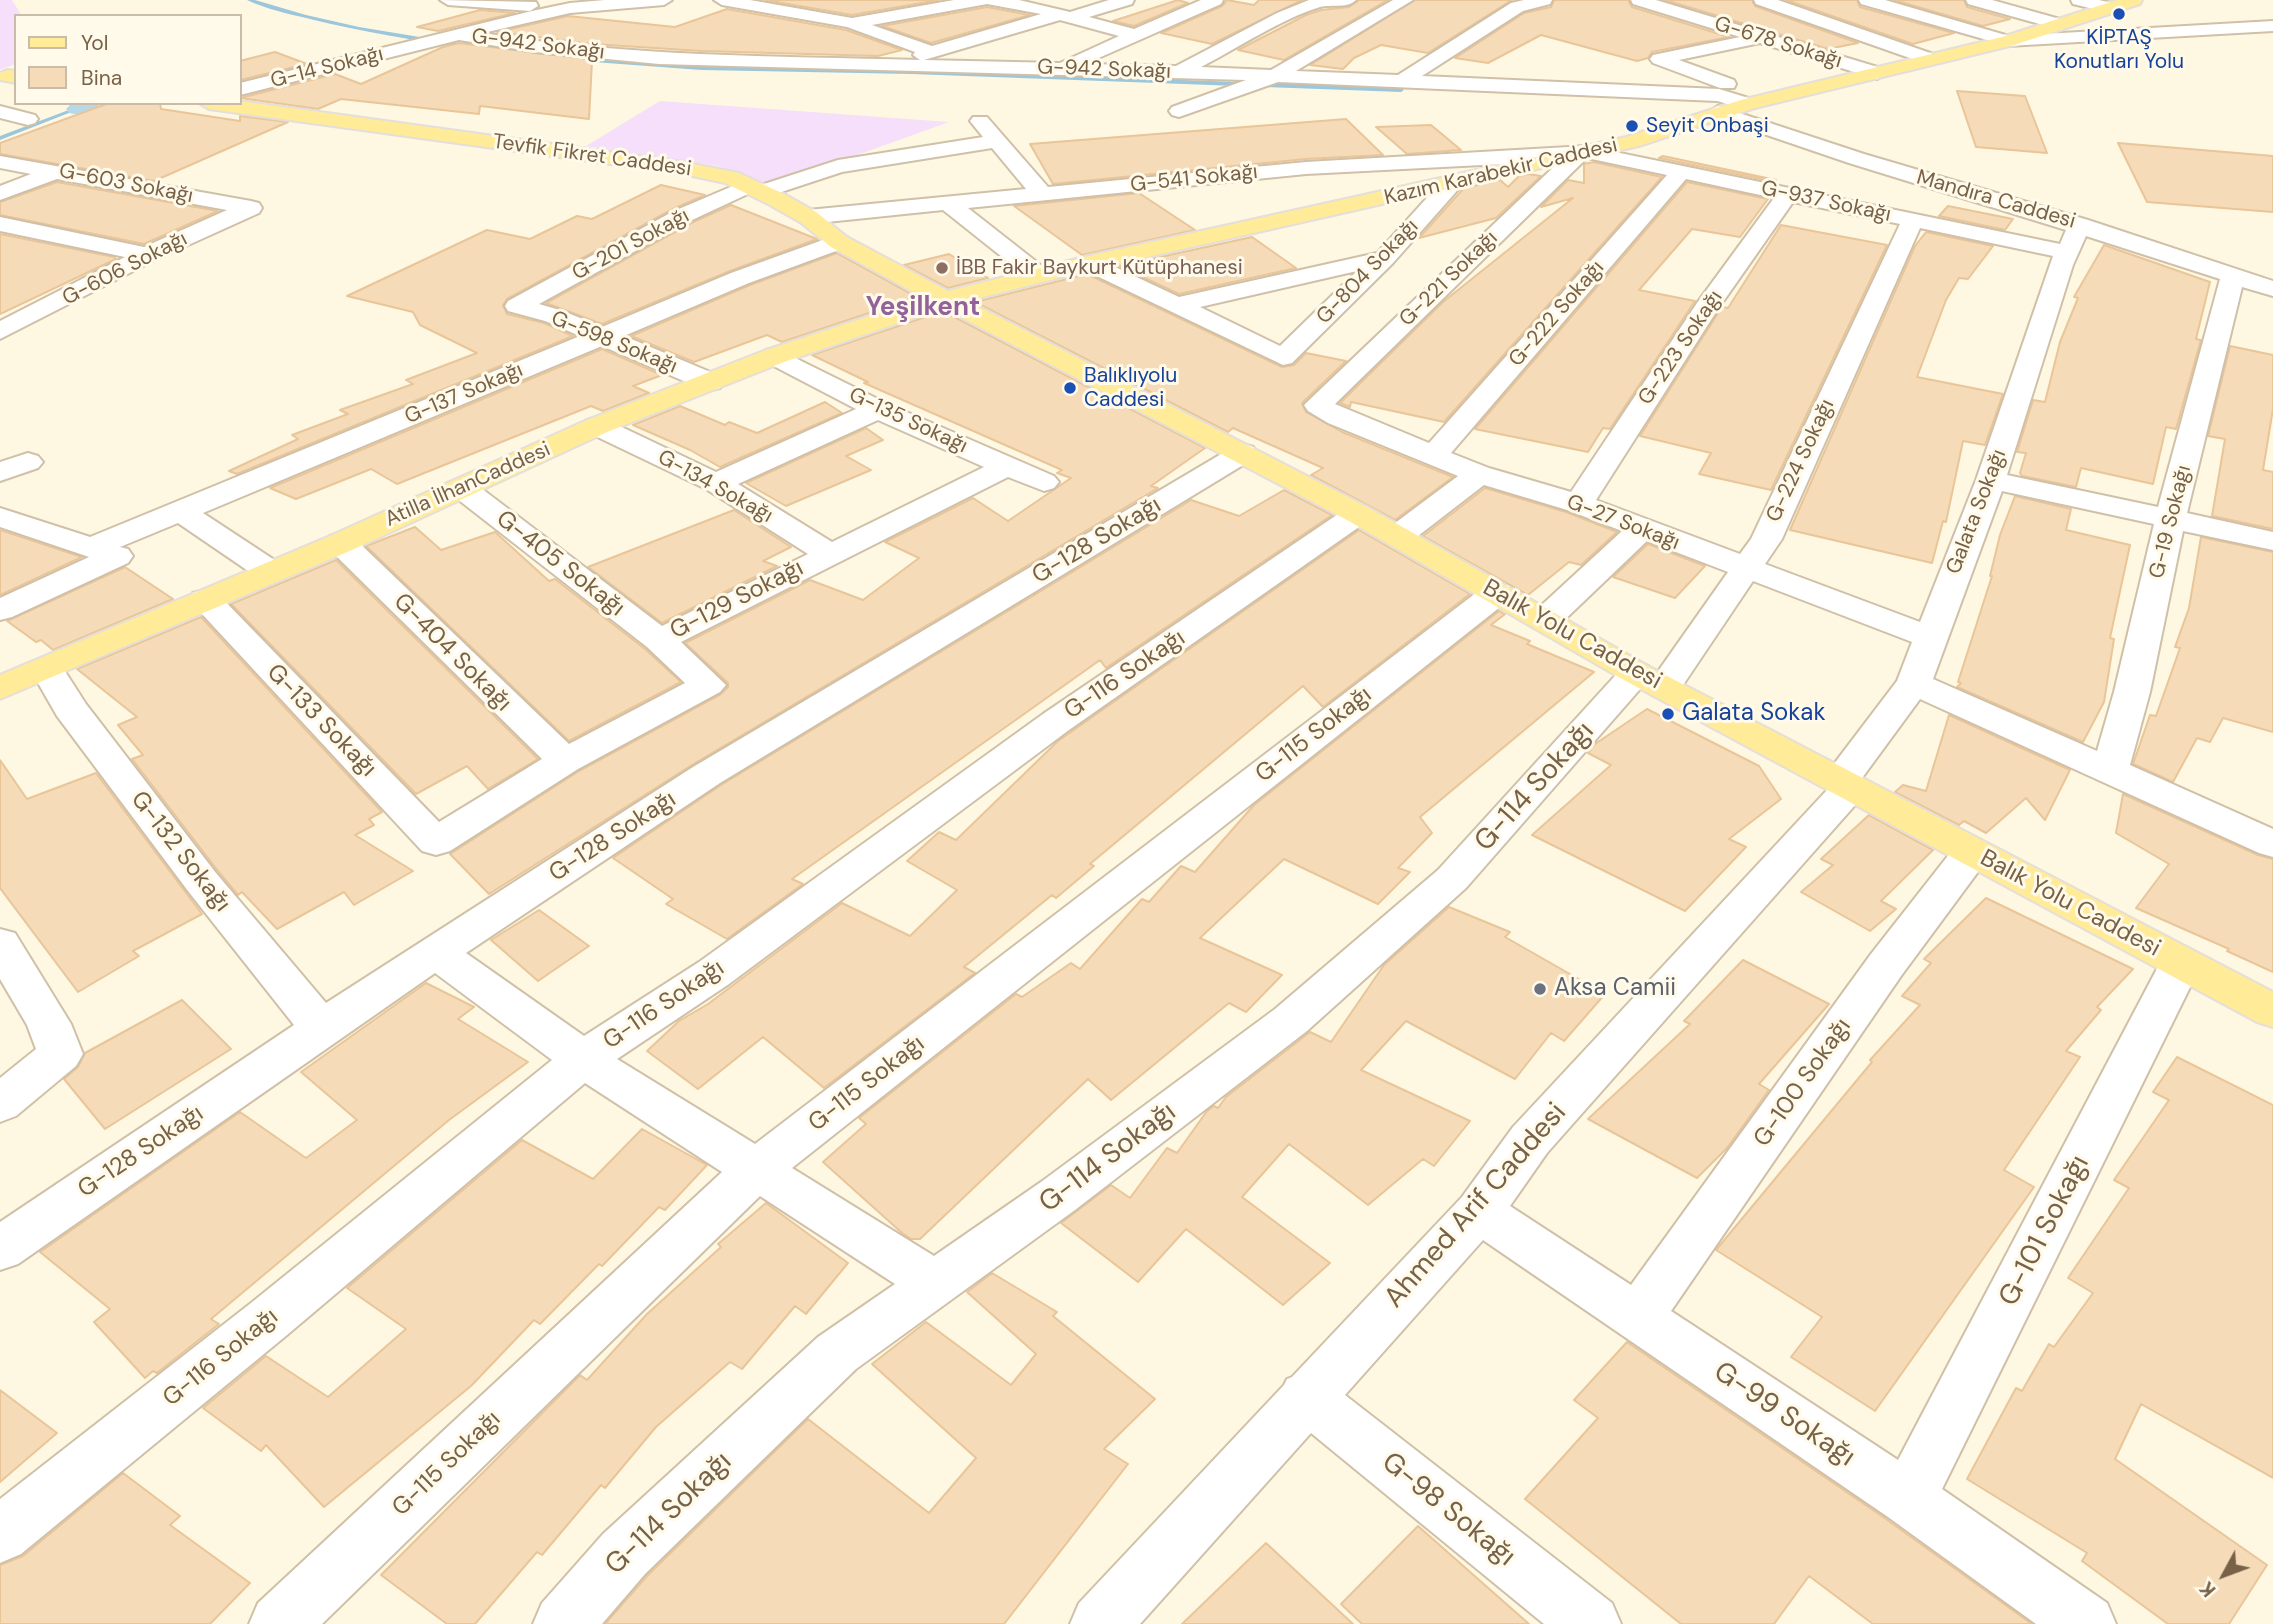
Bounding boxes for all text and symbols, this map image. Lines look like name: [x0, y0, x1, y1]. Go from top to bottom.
marker: KİPTAŞ Konutları Yolu: [2111, 6, 2127, 22]
street label: G-678 Sokağı: [1711, 12, 1845, 74]
legend: [14, 14, 242, 105]
street label: G-942 Sokağı: [470, 24, 606, 66]
place label: KİPTAŞ Konutları Yolu: [2054, 25, 2184, 75]
text: Yol: [81, 29, 109, 57]
street label: G-14 Sokağı: [268, 42, 386, 94]
street label: G-942 Sokağı: [1037, 55, 1171, 85]
text: Bina: [81, 64, 122, 92]
place label: Seyit Onbaşi: [1646, 113, 1769, 139]
marker: Seyit Onbaşi: [1624, 118, 1640, 134]
street label: Tevfik Fikret Caddesi: [491, 130, 693, 182]
street label: Kazım Karabekir Caddesi: [1382, 133, 1620, 211]
street label: G-603 Sokağı: [57, 159, 195, 209]
street label: G-541 Sokağı: [1129, 160, 1259, 198]
street label: Mandıra Caddesi: [1914, 165, 2078, 235]
street label: G-937 Sokağı: [1759, 176, 1893, 228]
street label: G-201 Sokağı: [568, 204, 694, 286]
street label: G-804 Sokağı: [1312, 214, 1424, 330]
street label: G-221 Sokağı: [1395, 226, 1503, 332]
street label: G-606 Sokağı: [58, 227, 192, 311]
place label: İBB Fakir Baykurt Kütüphanesi: [956, 255, 1243, 281]
street label: G-222 Sokağı: [1504, 256, 1610, 372]
marker: İBB Fakir Baykurt Kütüphanesi: [934, 260, 950, 276]
street label: G-223 Sokağı: [1634, 286, 1728, 410]
district label: Yeşilkent: [866, 292, 980, 324]
street label: G-598 Sokağı: [547, 306, 681, 380]
street label: G-137 Sokağı: [401, 358, 527, 430]
place label: Balıklıyolu Caddesi: [1084, 363, 1177, 413]
marker: Balıklıyolu Caddesi: [1062, 380, 1078, 396]
street label: G-135 Sokağı: [845, 383, 971, 459]
street label: G-224 Sokağı: [1762, 396, 1840, 526]
street label: Atilla İlhanCaddesi: [381, 437, 555, 533]
street label: G-134 Sokağı: [653, 445, 777, 529]
street label: Galata Sokağı: [1942, 446, 2012, 578]
street label: G-19 Sokağı: [2145, 463, 2197, 581]
street label: G-27 Sokağı: [1563, 490, 1683, 556]
street label: G-128 Sokağı: [1027, 491, 1167, 591]
street label: G-405 Sokağı: [490, 505, 630, 623]
street label: G-129 Sokağı: [666, 554, 808, 646]
street label: Balık Yolu Caddesi: [1478, 574, 1666, 696]
street label: G-404 Sokağı: [387, 588, 517, 718]
street label: G-116 Sokağı: [1059, 624, 1191, 726]
street label: G-133 Sokağı: [260, 659, 382, 783]
street label: G-115 Sokağı: [1250, 681, 1378, 789]
place label: Galata Sokak: [1682, 700, 1825, 728]
marker: Galata Sokak: [1660, 706, 1676, 722]
street label: G-114 Sokağı: [1468, 715, 1602, 859]
street label: G-128 Sokağı: [544, 785, 682, 889]
street label: G-132 Sokağı: [124, 786, 236, 918]
street label: Balık Yolu Caddesi: [1975, 844, 2165, 964]
street label: G-116 Sokağı: [598, 954, 730, 1056]
place label: Aksa Camii: [1554, 975, 1676, 1003]
marker: Aksa Camii: [1532, 981, 1548, 997]
street label: G-100 Sokağı: [1748, 1013, 1858, 1153]
street label: G-115 Sokağı: [803, 1030, 931, 1138]
street label: G-114 Sokağı: [1033, 1096, 1183, 1220]
street label: Ahmed Arif Caddesi: [1378, 1097, 1574, 1315]
street label: G-128 Sokağı: [73, 1100, 209, 1204]
street label: G-101 Sokağı: [1993, 1150, 2097, 1312]
street label: G-116 Sokağı: [158, 1303, 284, 1413]
street label: G-99 Sokağı: [1707, 1356, 1861, 1474]
street label: G-115 Sokağı: [387, 1405, 507, 1523]
street label: G-114 Sokağı: [599, 1446, 739, 1582]
street label: G-98 Sokağı: [1375, 1446, 1521, 1574]
north arrow: [2189, 1540, 2259, 1610]
text: K: [2194, 1576, 2221, 1602]

